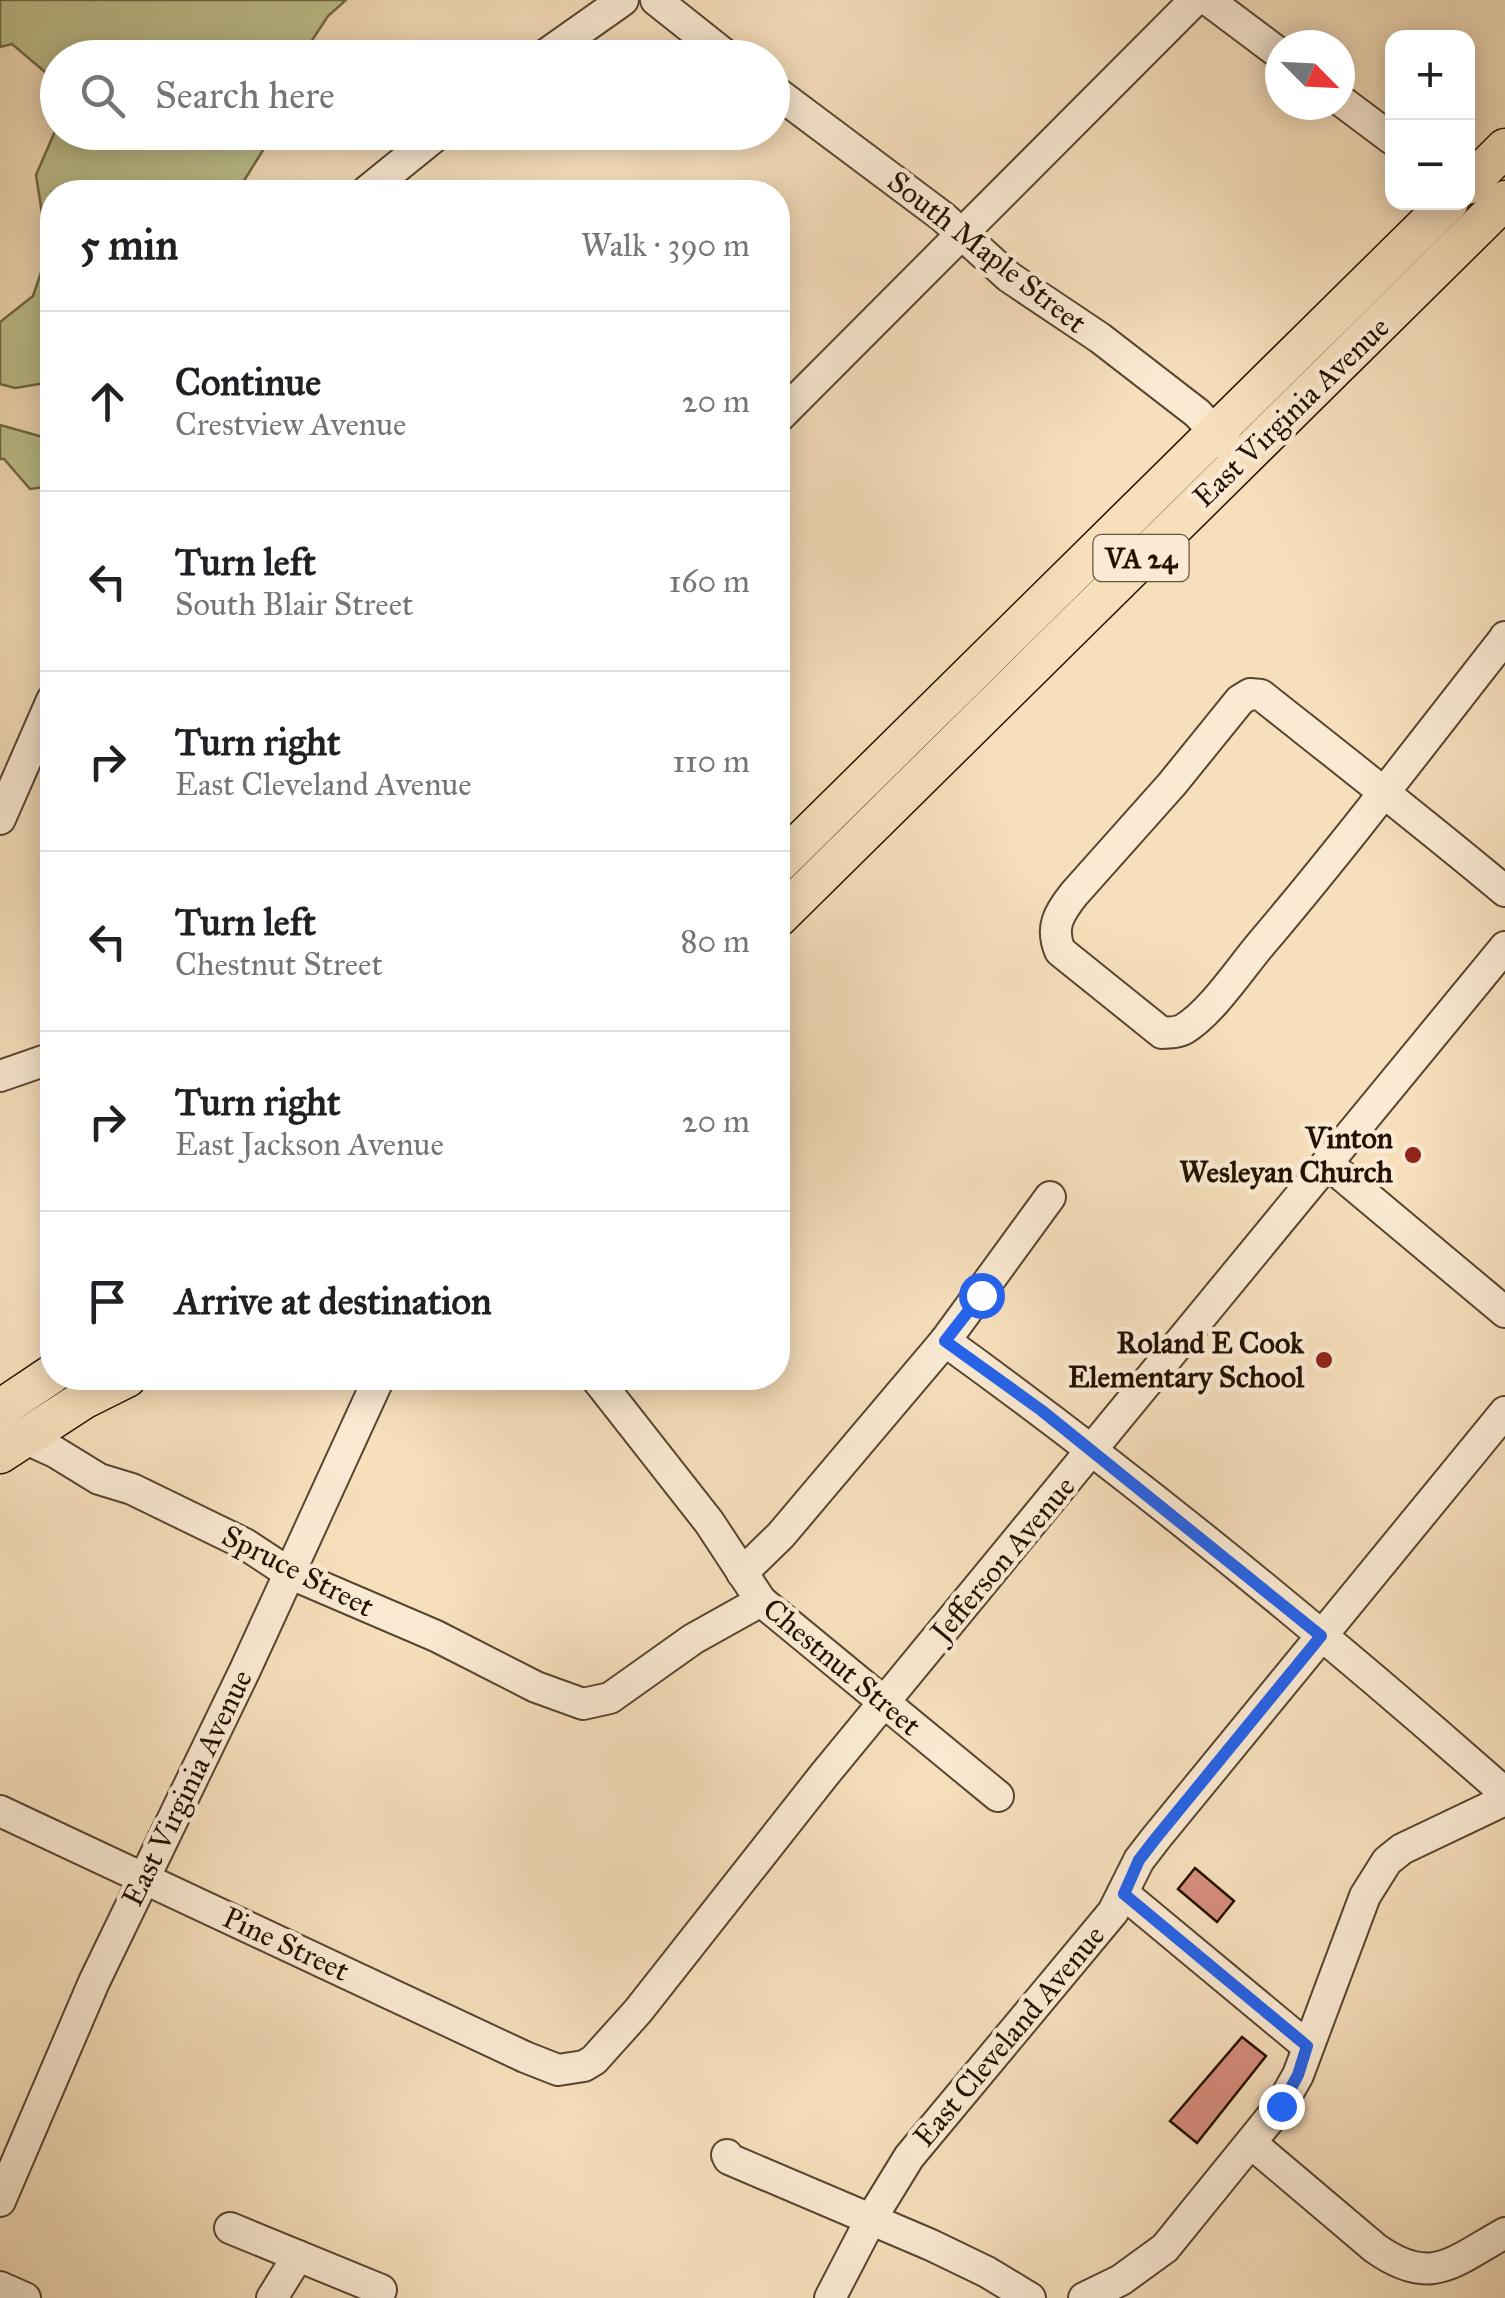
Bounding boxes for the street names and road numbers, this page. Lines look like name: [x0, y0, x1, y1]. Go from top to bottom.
street label: South Maple Street: [880, 163, 1094, 341]
street label: East Virginia Avenue: [1186, 309, 1396, 515]
road number: VA 24: [1094, 535, 1188, 581]
street label: Jefferson Avenue: [921, 1469, 1083, 1651]
street label: Spruce Street: [216, 1517, 380, 1625]
street label: Chestnut Street: [756, 1591, 928, 1744]
street label: East Virginia Avenue: [114, 1664, 260, 1912]
street label: Pine Street: [217, 1899, 355, 1989]
street label: East Cleveland Avenue: [906, 1918, 1112, 2154]

